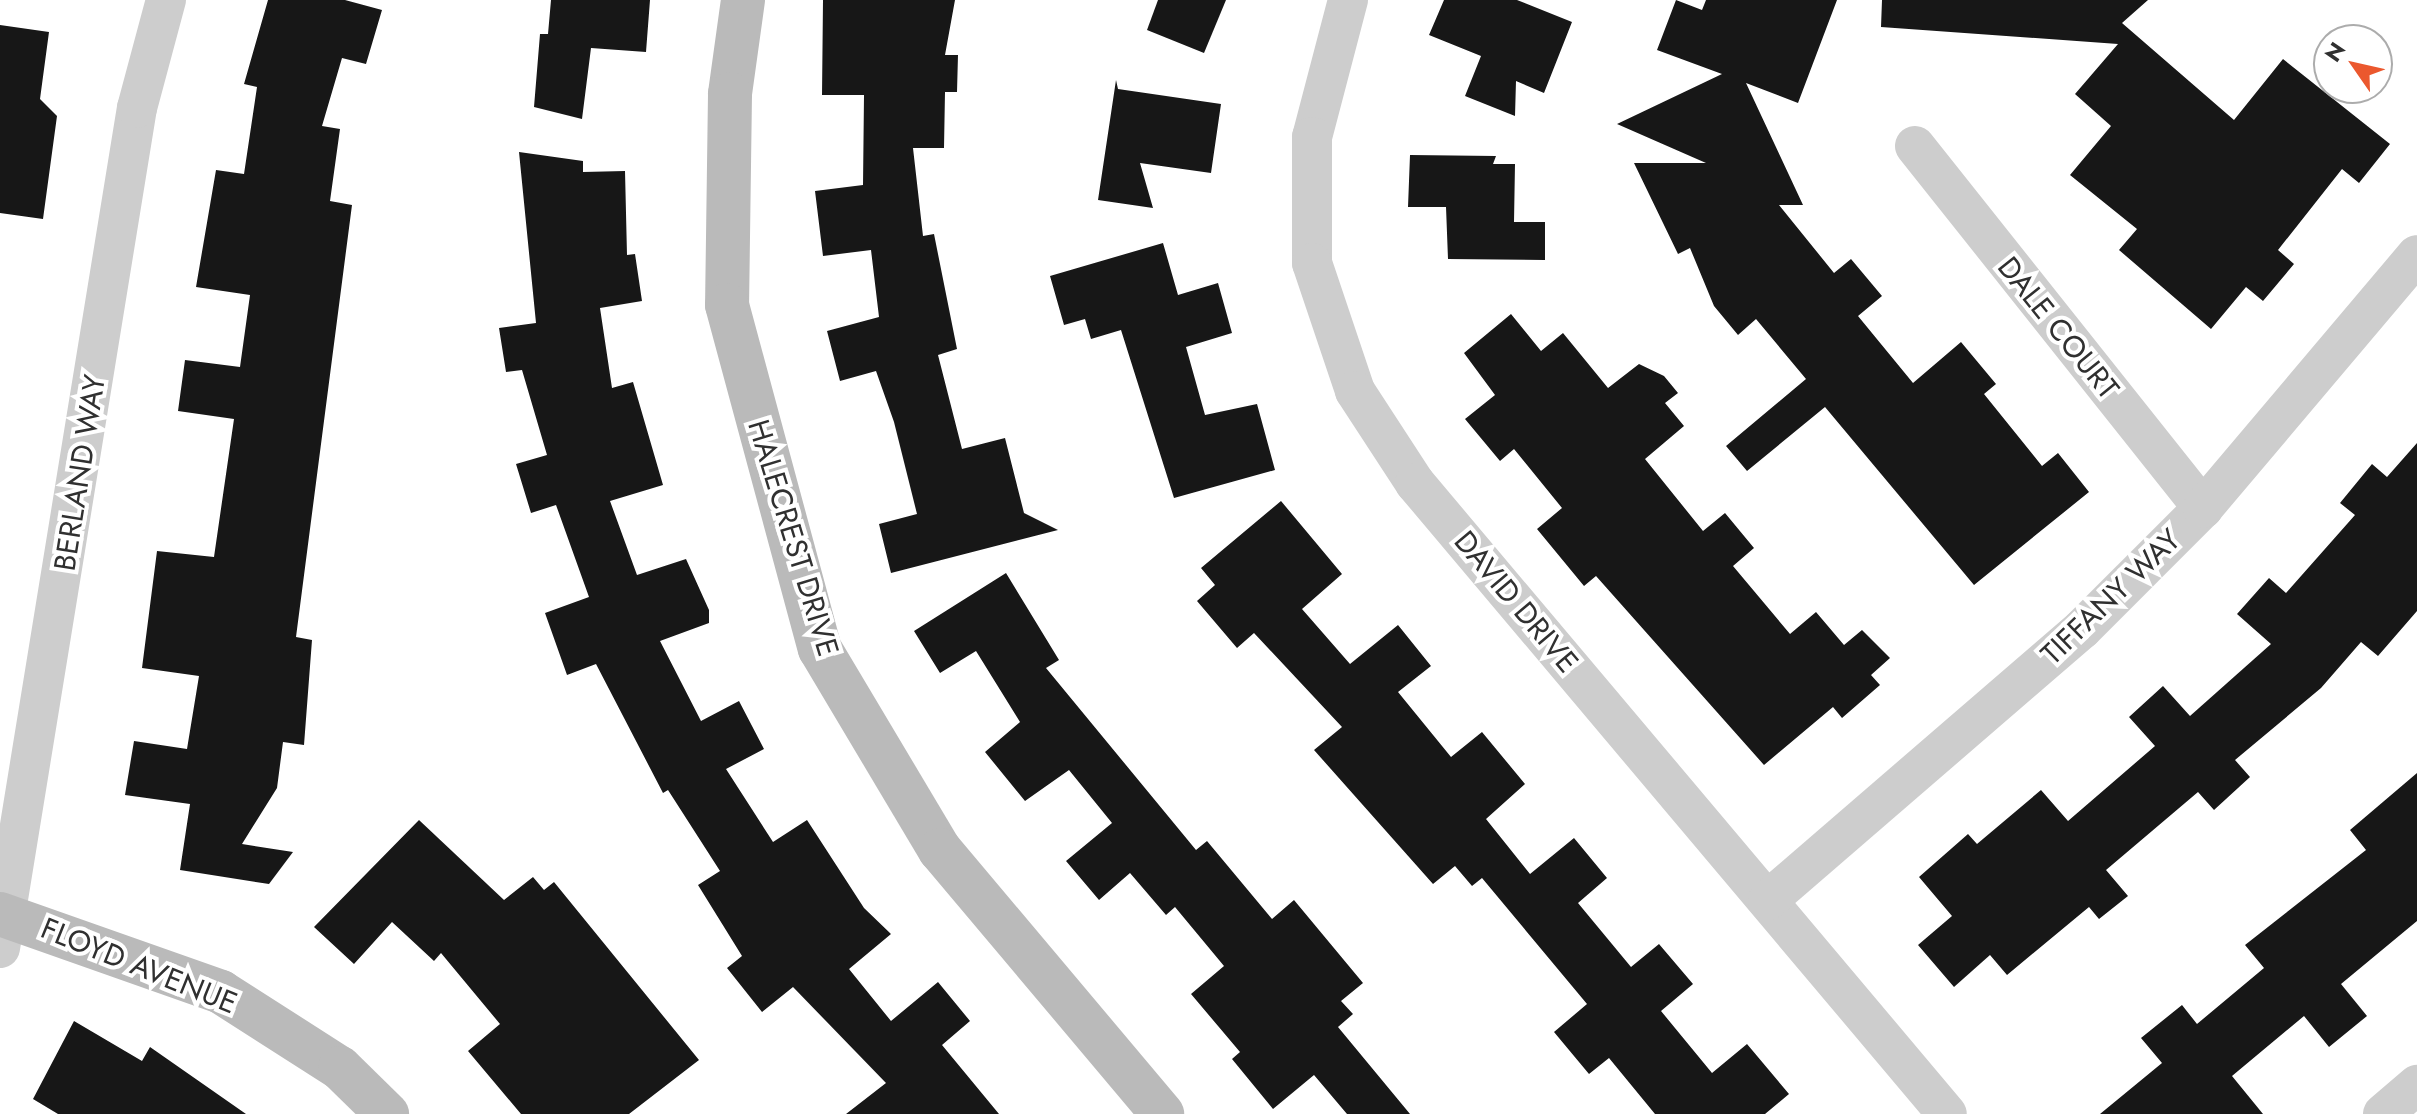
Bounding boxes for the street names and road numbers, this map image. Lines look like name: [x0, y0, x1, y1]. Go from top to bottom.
street label: DALE COURT: [1990, 250, 2126, 406]
street label: BERLAND WAY: [47, 372, 113, 574]
street label: HALECREST DRIVE: [740, 415, 846, 661]
street label: TIFFANY WAY: [2034, 522, 2188, 672]
street label: DAVID DRIVE: [1446, 524, 1586, 680]
street label: FLOYD AVENUE: [36, 910, 242, 1022]

